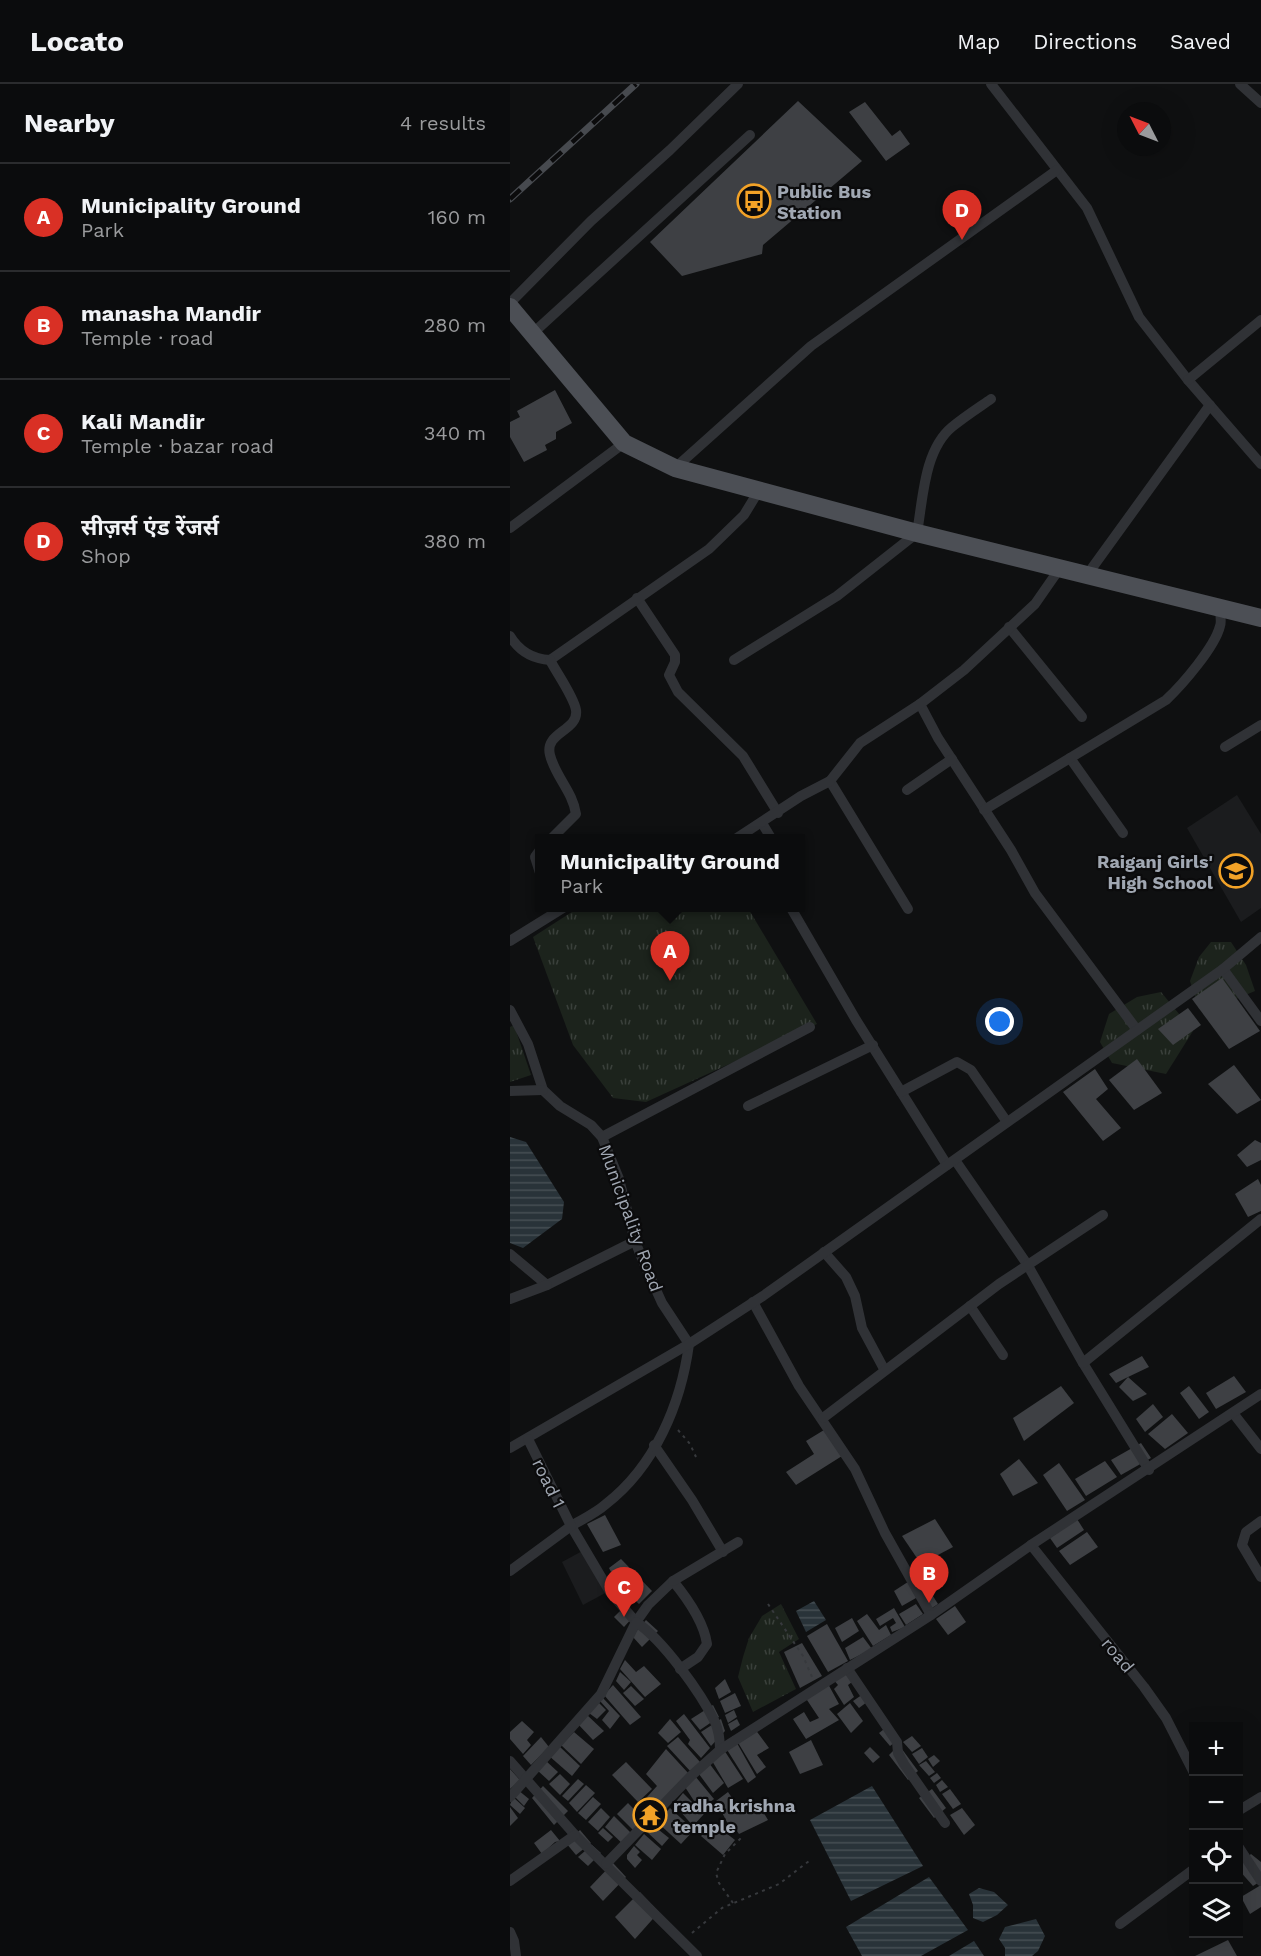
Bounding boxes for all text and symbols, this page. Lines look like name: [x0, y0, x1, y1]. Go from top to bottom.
text: Locato: [30, 25, 124, 58]
text: Map: [957, 29, 1000, 54]
text: Directions: [1033, 29, 1137, 54]
text: Saved: [1170, 29, 1231, 54]
north arrow: [1117, 102, 1171, 156]
text: Nearby: [24, 108, 115, 138]
text: 4 results: [400, 111, 486, 135]
place label: Public Bus Station: [777, 181, 871, 223]
bus stop icon: Public Bus Station: [736, 183, 772, 219]
pin: D: [942, 190, 982, 240]
text: Municipality Ground: [81, 193, 301, 218]
text: A: [37, 205, 50, 229]
text: 160 m: [428, 205, 486, 229]
text: Park: [81, 218, 124, 242]
text: manasha Mandir: [81, 301, 261, 326]
text: B: [37, 313, 50, 337]
text: 280 m: [424, 313, 486, 337]
text: Temple · road: [81, 326, 214, 350]
text: Kali Mandir: [81, 409, 205, 434]
text: C: [37, 421, 50, 445]
text: 340 m: [424, 421, 486, 445]
text: Temple · bazar road: [81, 434, 274, 458]
text: सीज़र्स एंड रेंजर्स: [81, 515, 219, 540]
text: D: [36, 529, 51, 553]
text: 380 m: [424, 529, 486, 553]
text: Shop: [81, 544, 131, 568]
popup: [535, 834, 805, 912]
text: Municipality Ground: [560, 849, 780, 874]
place label: Raiganj Girls' High School: [1097, 851, 1213, 893]
school or university icon: Raiganj Girls' High School: [1218, 853, 1254, 889]
text: Park: [560, 874, 603, 898]
pin: A: [650, 932, 690, 981]
your location: [985, 1007, 1014, 1036]
street label: Municipality Road: [595, 1141, 667, 1295]
street label: road 1: [528, 1455, 570, 1511]
pin: B: [910, 1554, 948, 1603]
pin: C: [604, 1568, 644, 1617]
street label: road: [1097, 1633, 1139, 1677]
map controls: [1189, 1722, 1243, 1938]
button: +: [1189, 1722, 1243, 1776]
button: −: [1189, 1776, 1243, 1830]
place label: radha krishna temple: [673, 1795, 796, 1837]
temple icon: radha krishna temple: [632, 1797, 668, 1833]
button: locate: [1189, 1830, 1243, 1884]
button: layers: [1189, 1884, 1243, 1938]

